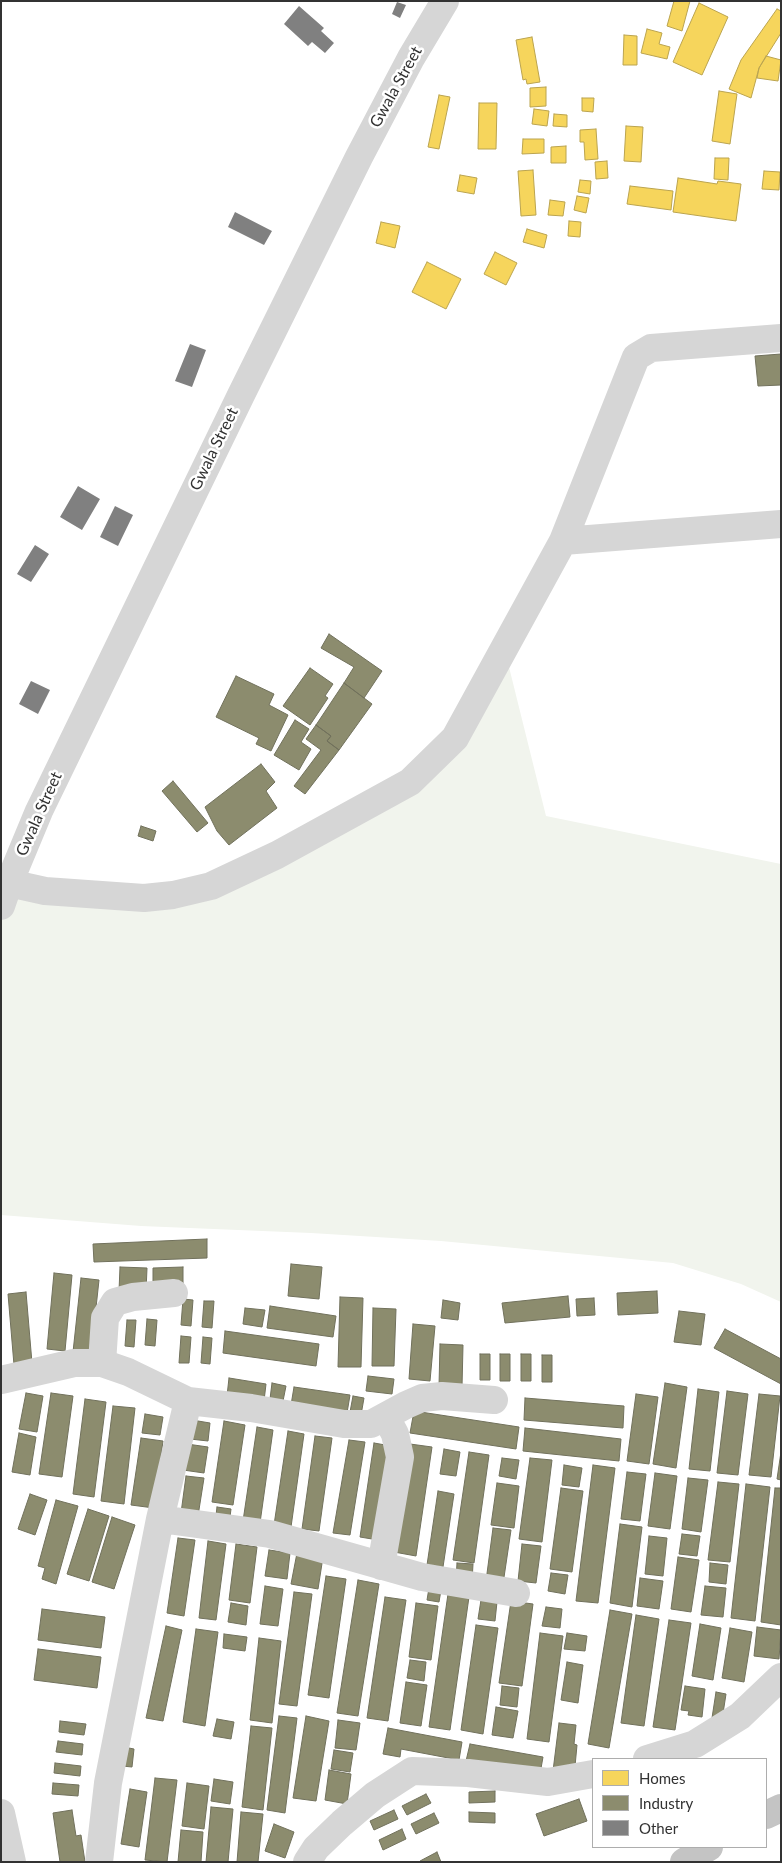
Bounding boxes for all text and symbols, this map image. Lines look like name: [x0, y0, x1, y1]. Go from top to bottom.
street label: Gwala Street: [366, 43, 426, 131]
street label: Gwala Street: [186, 404, 242, 494]
street label: Gwala Street: [12, 769, 66, 859]
legend: [592, 1758, 767, 1848]
text: Homes: [639, 1769, 685, 1787]
text: Industry: [639, 1794, 693, 1812]
text: Other: [639, 1819, 678, 1837]

